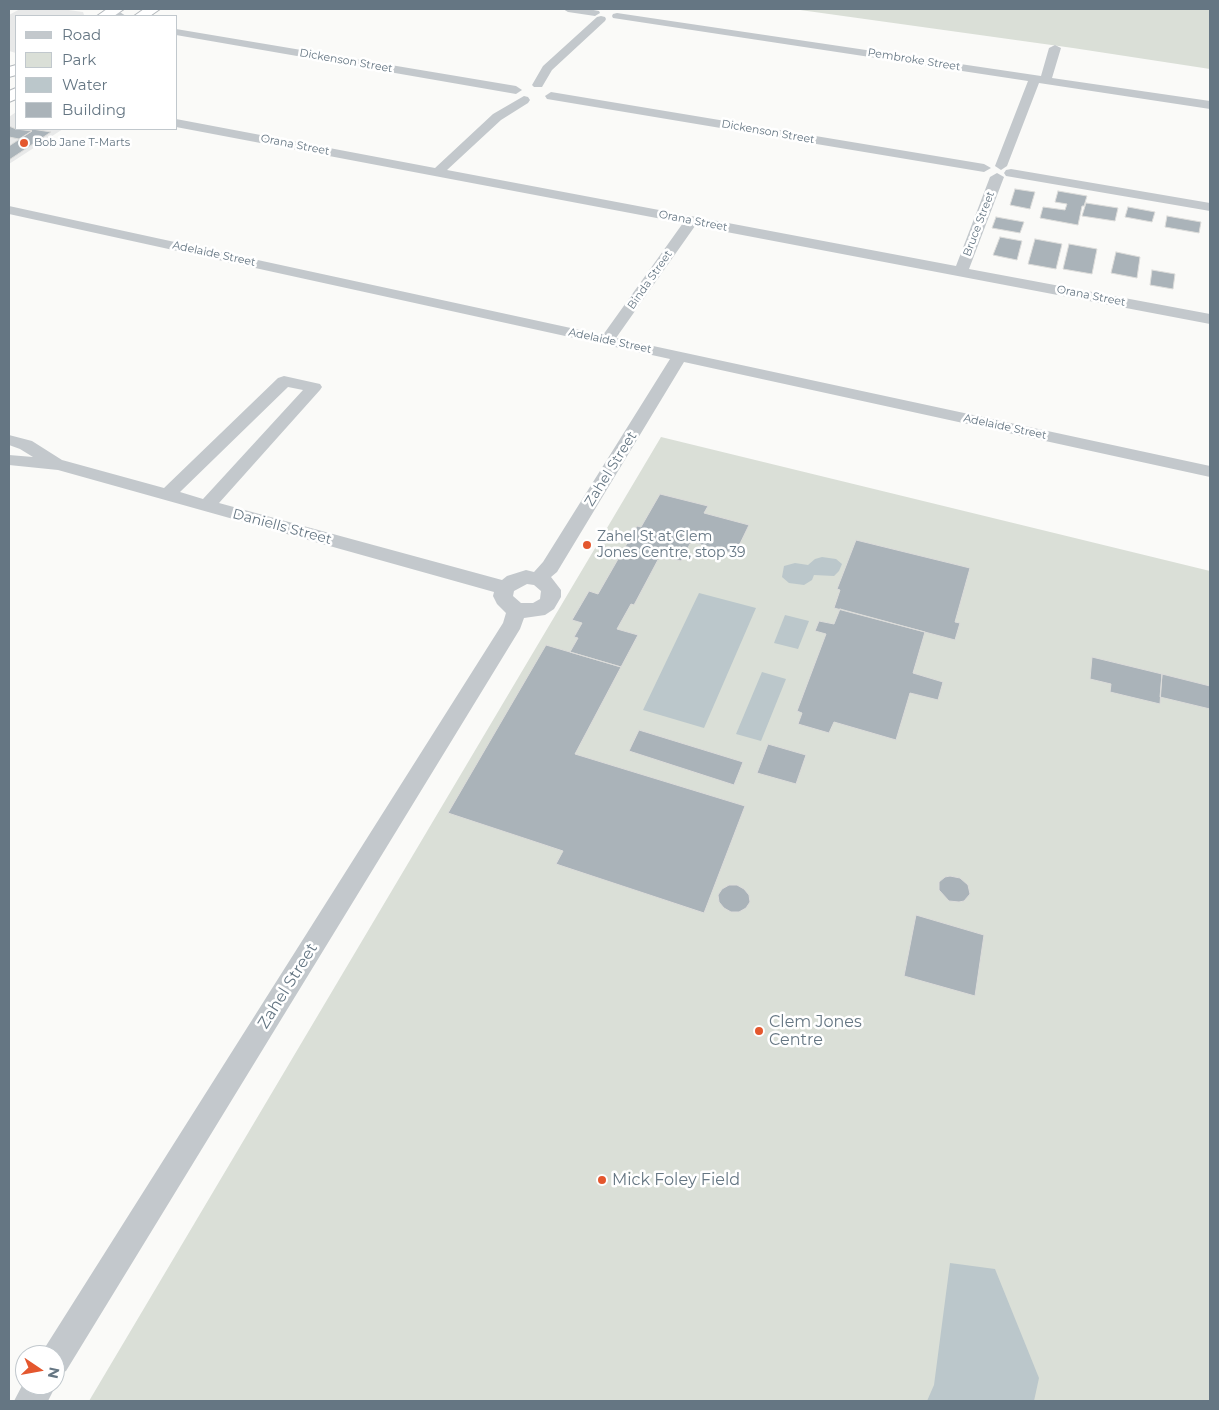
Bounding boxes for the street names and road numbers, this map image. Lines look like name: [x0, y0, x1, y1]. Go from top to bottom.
street label: Dickenson Street: [298, 46, 394, 76]
street label: Pembroke Street: [867, 46, 961, 74]
street label: Dickenson Street: [720, 117, 816, 147]
street label: Orana Street: [260, 132, 330, 158]
street label: Bruce Street: [960, 189, 998, 259]
street label: Orana Street: [658, 208, 728, 234]
street label: Adelaide Street: [171, 239, 257, 269]
street label: Binda Street: [625, 248, 675, 312]
street label: Orana Street: [1056, 283, 1126, 309]
street label: Adelaide Street: [567, 326, 653, 356]
street label: Adelaide Street: [962, 412, 1048, 442]
street label: Zahel Street: [581, 428, 641, 510]
street label: Daniells Street: [231, 506, 333, 548]
street label: Zahel Street: [254, 940, 322, 1032]

